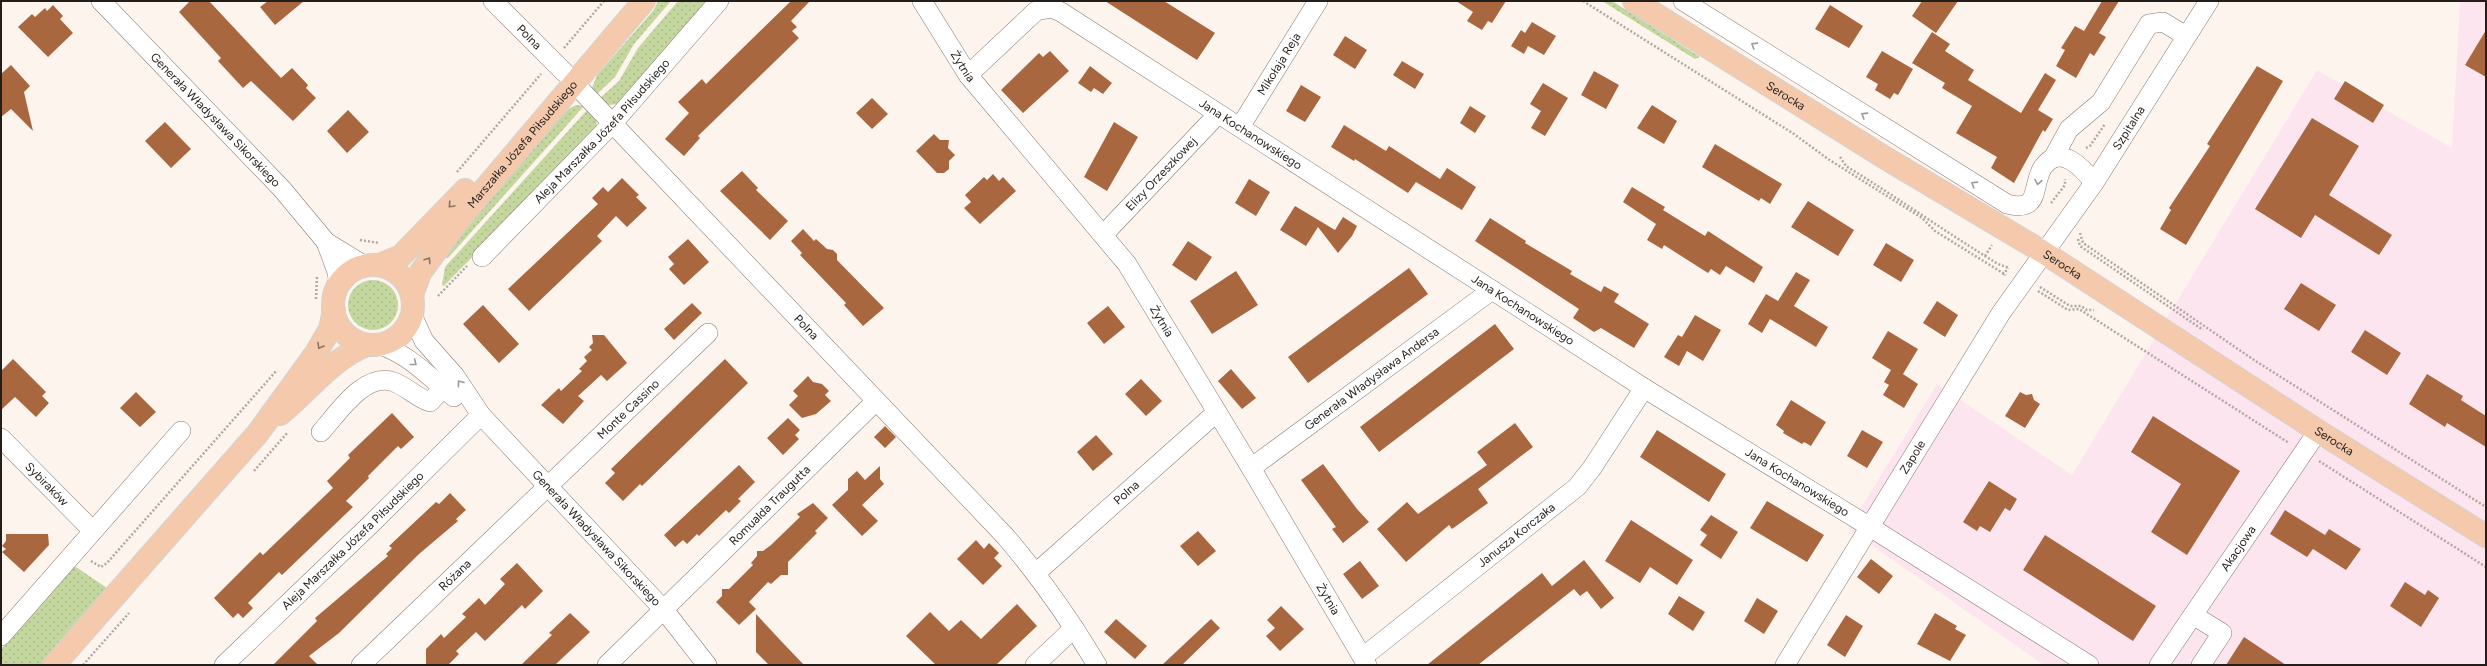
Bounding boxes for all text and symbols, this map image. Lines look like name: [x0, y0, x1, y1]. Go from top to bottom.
street label: Polna: [514, 22, 544, 52]
street label: Mikołaja Reja: [1254, 30, 1304, 98]
one-way arrow: [1751, 43, 1758, 50]
street label: Żytnia: [948, 48, 978, 85]
street label: Generała Władysława Sikorskiego: [148, 50, 283, 190]
street label: Aleja Marszałka Józefa Piłsudskiego: [531, 56, 673, 206]
street label: Marszałka Józefa Piłsudskiego: [465, 78, 580, 211]
street label: Serocka: [1764, 78, 1808, 113]
street label: Jana Kochanowskiego: [1197, 96, 1304, 172]
street label: Szpitalna: [2110, 103, 2148, 152]
one-way arrow: [1861, 112, 1868, 119]
street label: Elizy Orzeszkowej: [1123, 134, 1200, 214]
one-way arrow: [2034, 179, 2043, 186]
one-way arrow: [1971, 181, 1978, 188]
one-way arrow: [449, 200, 456, 208]
street label: Serocka: [2040, 247, 2084, 282]
one-way arrow: [423, 257, 431, 264]
street label: Jana Kochanowskiego: [1469, 272, 1577, 348]
street label: Żytnia: [1147, 303, 1177, 339]
street label: Polna: [791, 312, 821, 343]
street label: Generała Władysława Andersa: [1302, 325, 1442, 433]
one-way arrow: [318, 342, 325, 349]
one-way arrow: [409, 358, 416, 365]
street label: Monte Cassino: [594, 376, 662, 442]
one-way arrow: [457, 380, 464, 387]
street label: Serocka: [2312, 424, 2356, 458]
street label: Zapole: [1897, 437, 1929, 477]
street label: Jana Kochanowskiego: [1743, 445, 1852, 519]
street label: Sybiraków: [22, 460, 72, 509]
street label: Romualda Traugutta: [726, 462, 813, 548]
street label: Generała Władysława Sikorskiego: [529, 467, 664, 609]
street label: Aleja Marszałka Józefa Piłsudskiego: [279, 469, 427, 613]
street label: Polna: [1111, 478, 1142, 508]
street label: Janusza Korczaka: [1475, 500, 1558, 570]
street label: Akacjowa: [2218, 523, 2259, 574]
street label: Różana: [436, 556, 474, 594]
street label: Żytnia: [1313, 581, 1343, 617]

